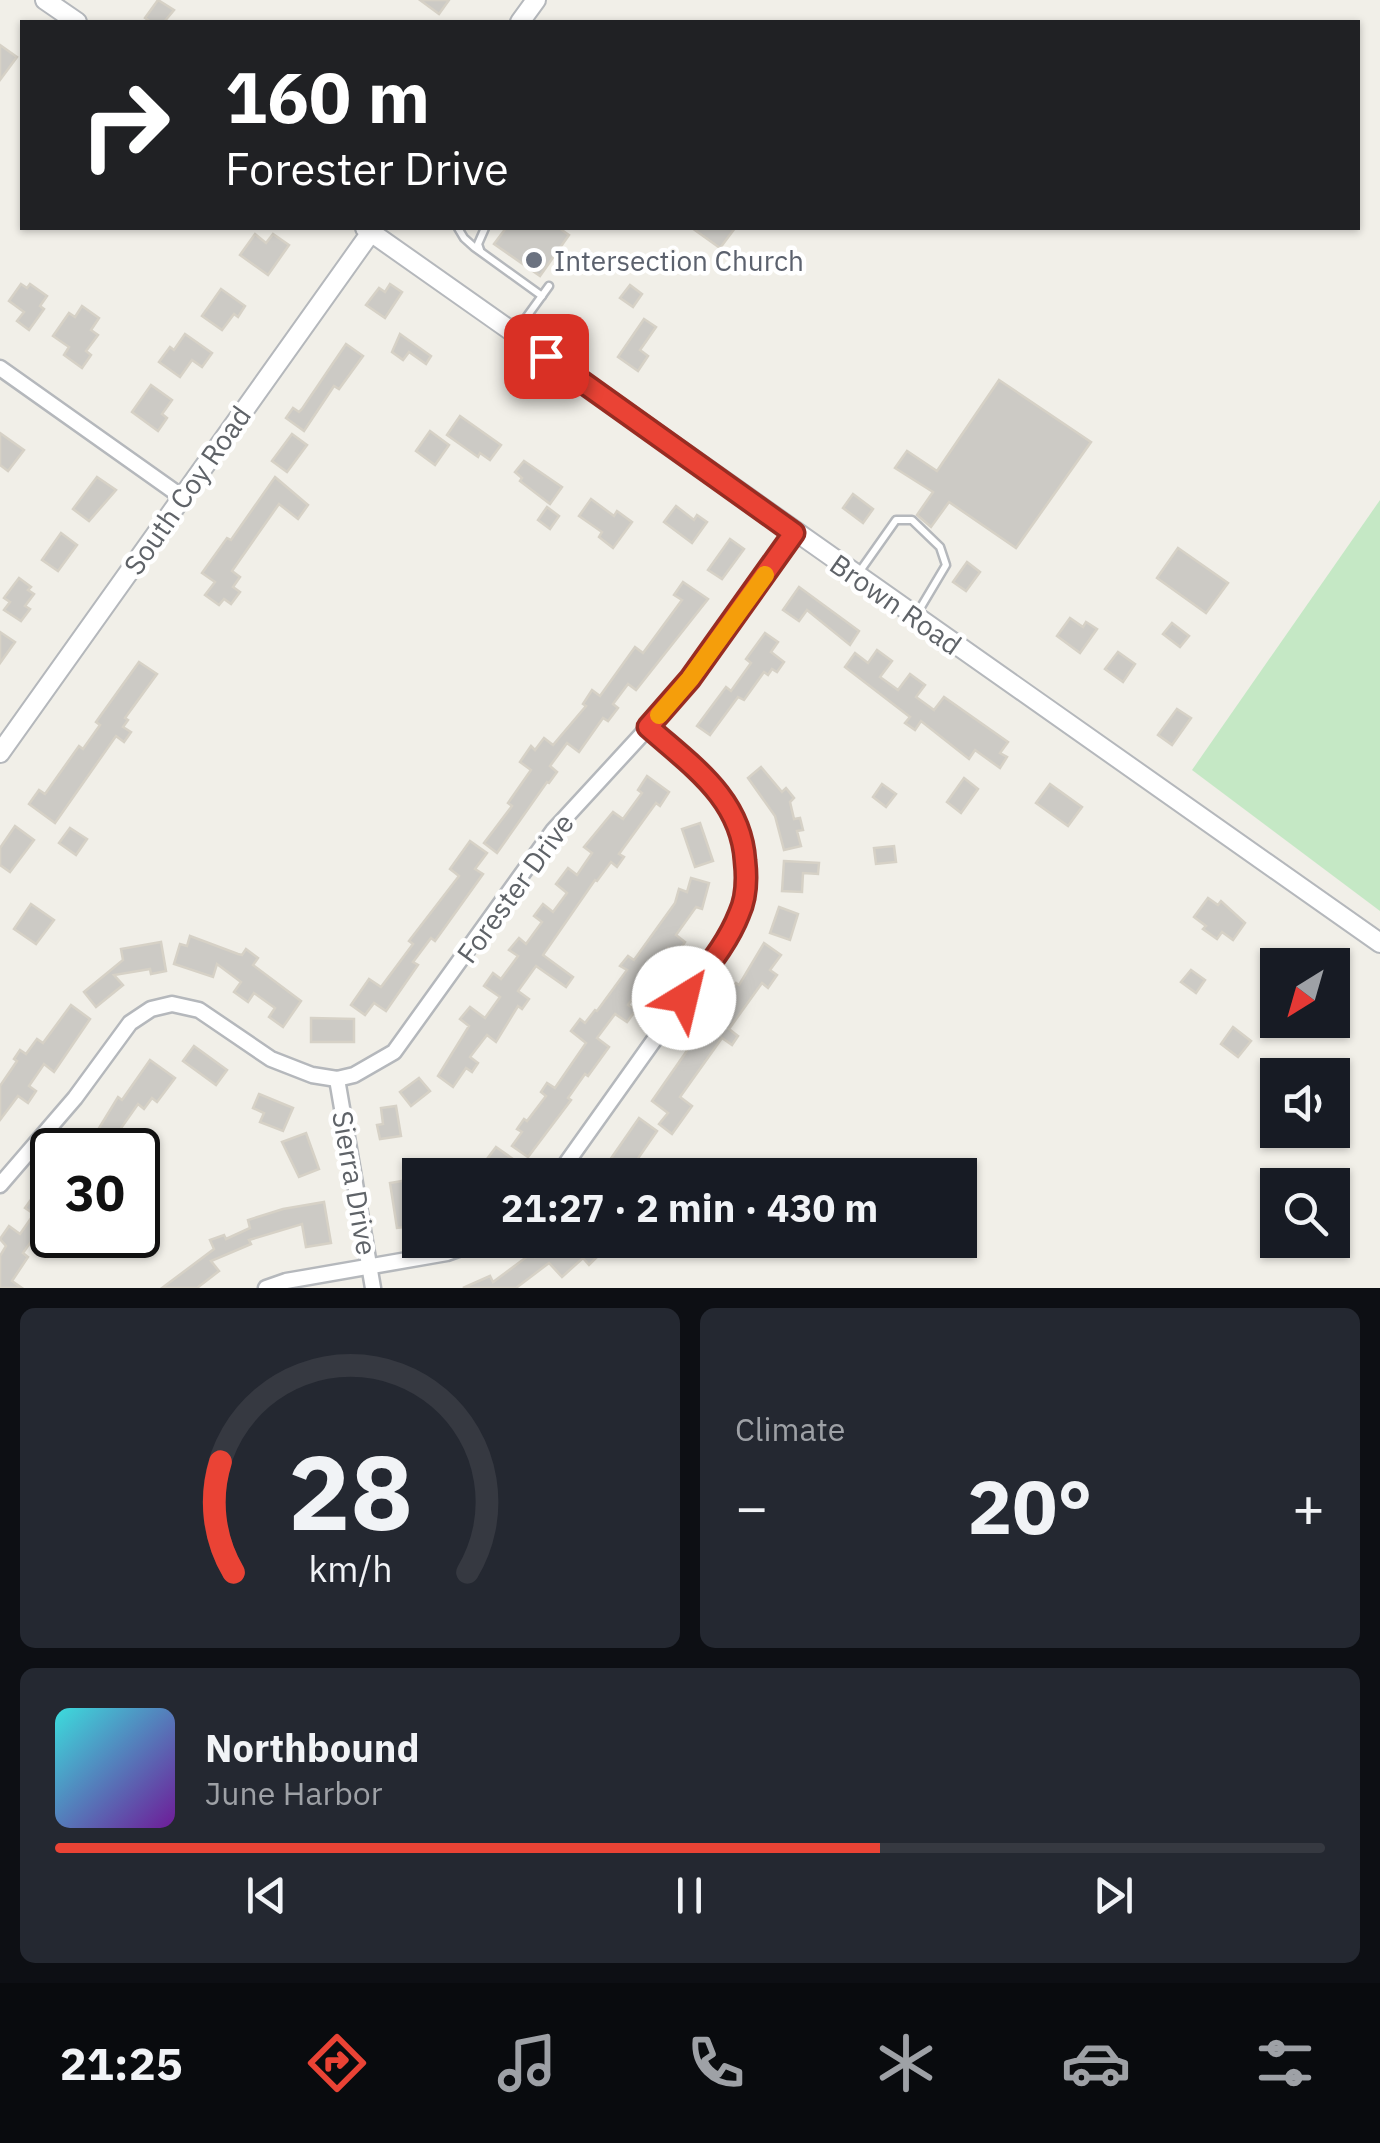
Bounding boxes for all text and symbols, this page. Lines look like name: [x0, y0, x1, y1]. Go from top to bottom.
text: 160 m: [225, 51, 430, 142]
icon: right: [60, 60, 190, 190]
text: Forester Drive: [225, 139, 509, 197]
place label: Intersection Church: [554, 242, 804, 279]
marker: Intersection Church: [523, 249, 545, 271]
pin: [504, 314, 589, 399]
icon: arrive: [519, 329, 574, 384]
street label: South Coy Road: [115, 398, 259, 582]
street label: Brown Road: [823, 545, 969, 663]
street label: Forester Drive: [448, 806, 582, 970]
position arrow: [632, 946, 736, 1050]
north arrow: [1260, 948, 1350, 1038]
map controls: [1260, 948, 1350, 1258]
button: sound: [1260, 1058, 1350, 1148]
street label: Sierra Drive: [324, 1108, 386, 1258]
speed limit sign: 30: [30, 1128, 160, 1258]
button: search: [1260, 1168, 1350, 1258]
text: 21:27 · 2 min · 430 m: [501, 1183, 878, 1232]
text: Climate: [735, 1408, 845, 1450]
text: 28: [288, 1423, 412, 1559]
text: 20°: [967, 1457, 1093, 1555]
text: −: [735, 1471, 768, 1542]
text: +: [1292, 1471, 1325, 1542]
text: km/h: [308, 1545, 392, 1592]
text: Northbound: [205, 1723, 420, 1772]
text: June Harbor: [205, 1772, 382, 1814]
icon: previous: [239, 1868, 294, 1923]
icon: pause: [662, 1868, 717, 1923]
icon: next: [1086, 1868, 1141, 1923]
icon: directions: [302, 2028, 372, 2098]
icon: music: [492, 2028, 562, 2098]
icon: phone: [681, 2028, 751, 2098]
icon: climate: [871, 2028, 941, 2098]
icon: car: [1061, 2028, 1131, 2098]
icon: filters: [1250, 2028, 1320, 2098]
text: 21:25: [60, 2034, 183, 2092]

